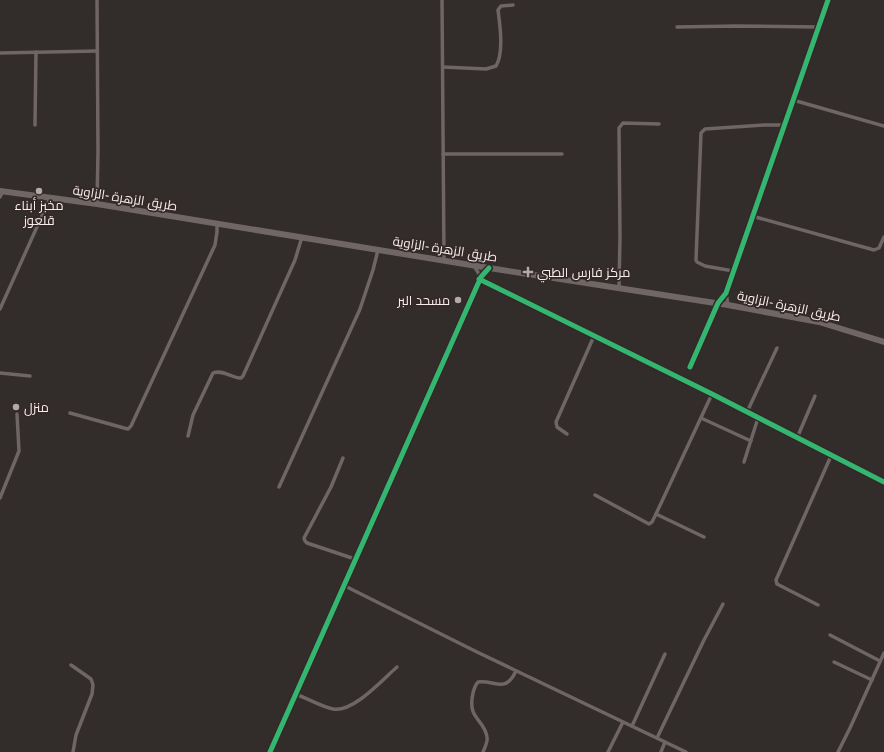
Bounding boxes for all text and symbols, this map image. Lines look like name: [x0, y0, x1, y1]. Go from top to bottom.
street label: طريق الزهرة -الزاوية: [72, 181, 178, 215]
marker: مخبز أبناء قلعوز: [34, 186, 44, 196]
place label: مخبز أبناء قلعوز: [14, 197, 64, 229]
street label: طريق الزهرة -الزاوية: [392, 232, 498, 266]
place label: مركز فارس الطبي: [537, 264, 630, 283]
marker: مركز فارس الطبي: [522, 266, 534, 278]
street label: طريق الزهرة -الزاوية: [736, 287, 842, 325]
place label: مسحد البر: [396, 292, 450, 309]
marker: مسحد البر: [453, 295, 463, 305]
place label: منزل: [24, 399, 49, 416]
marker: منزل: [11, 402, 21, 412]

